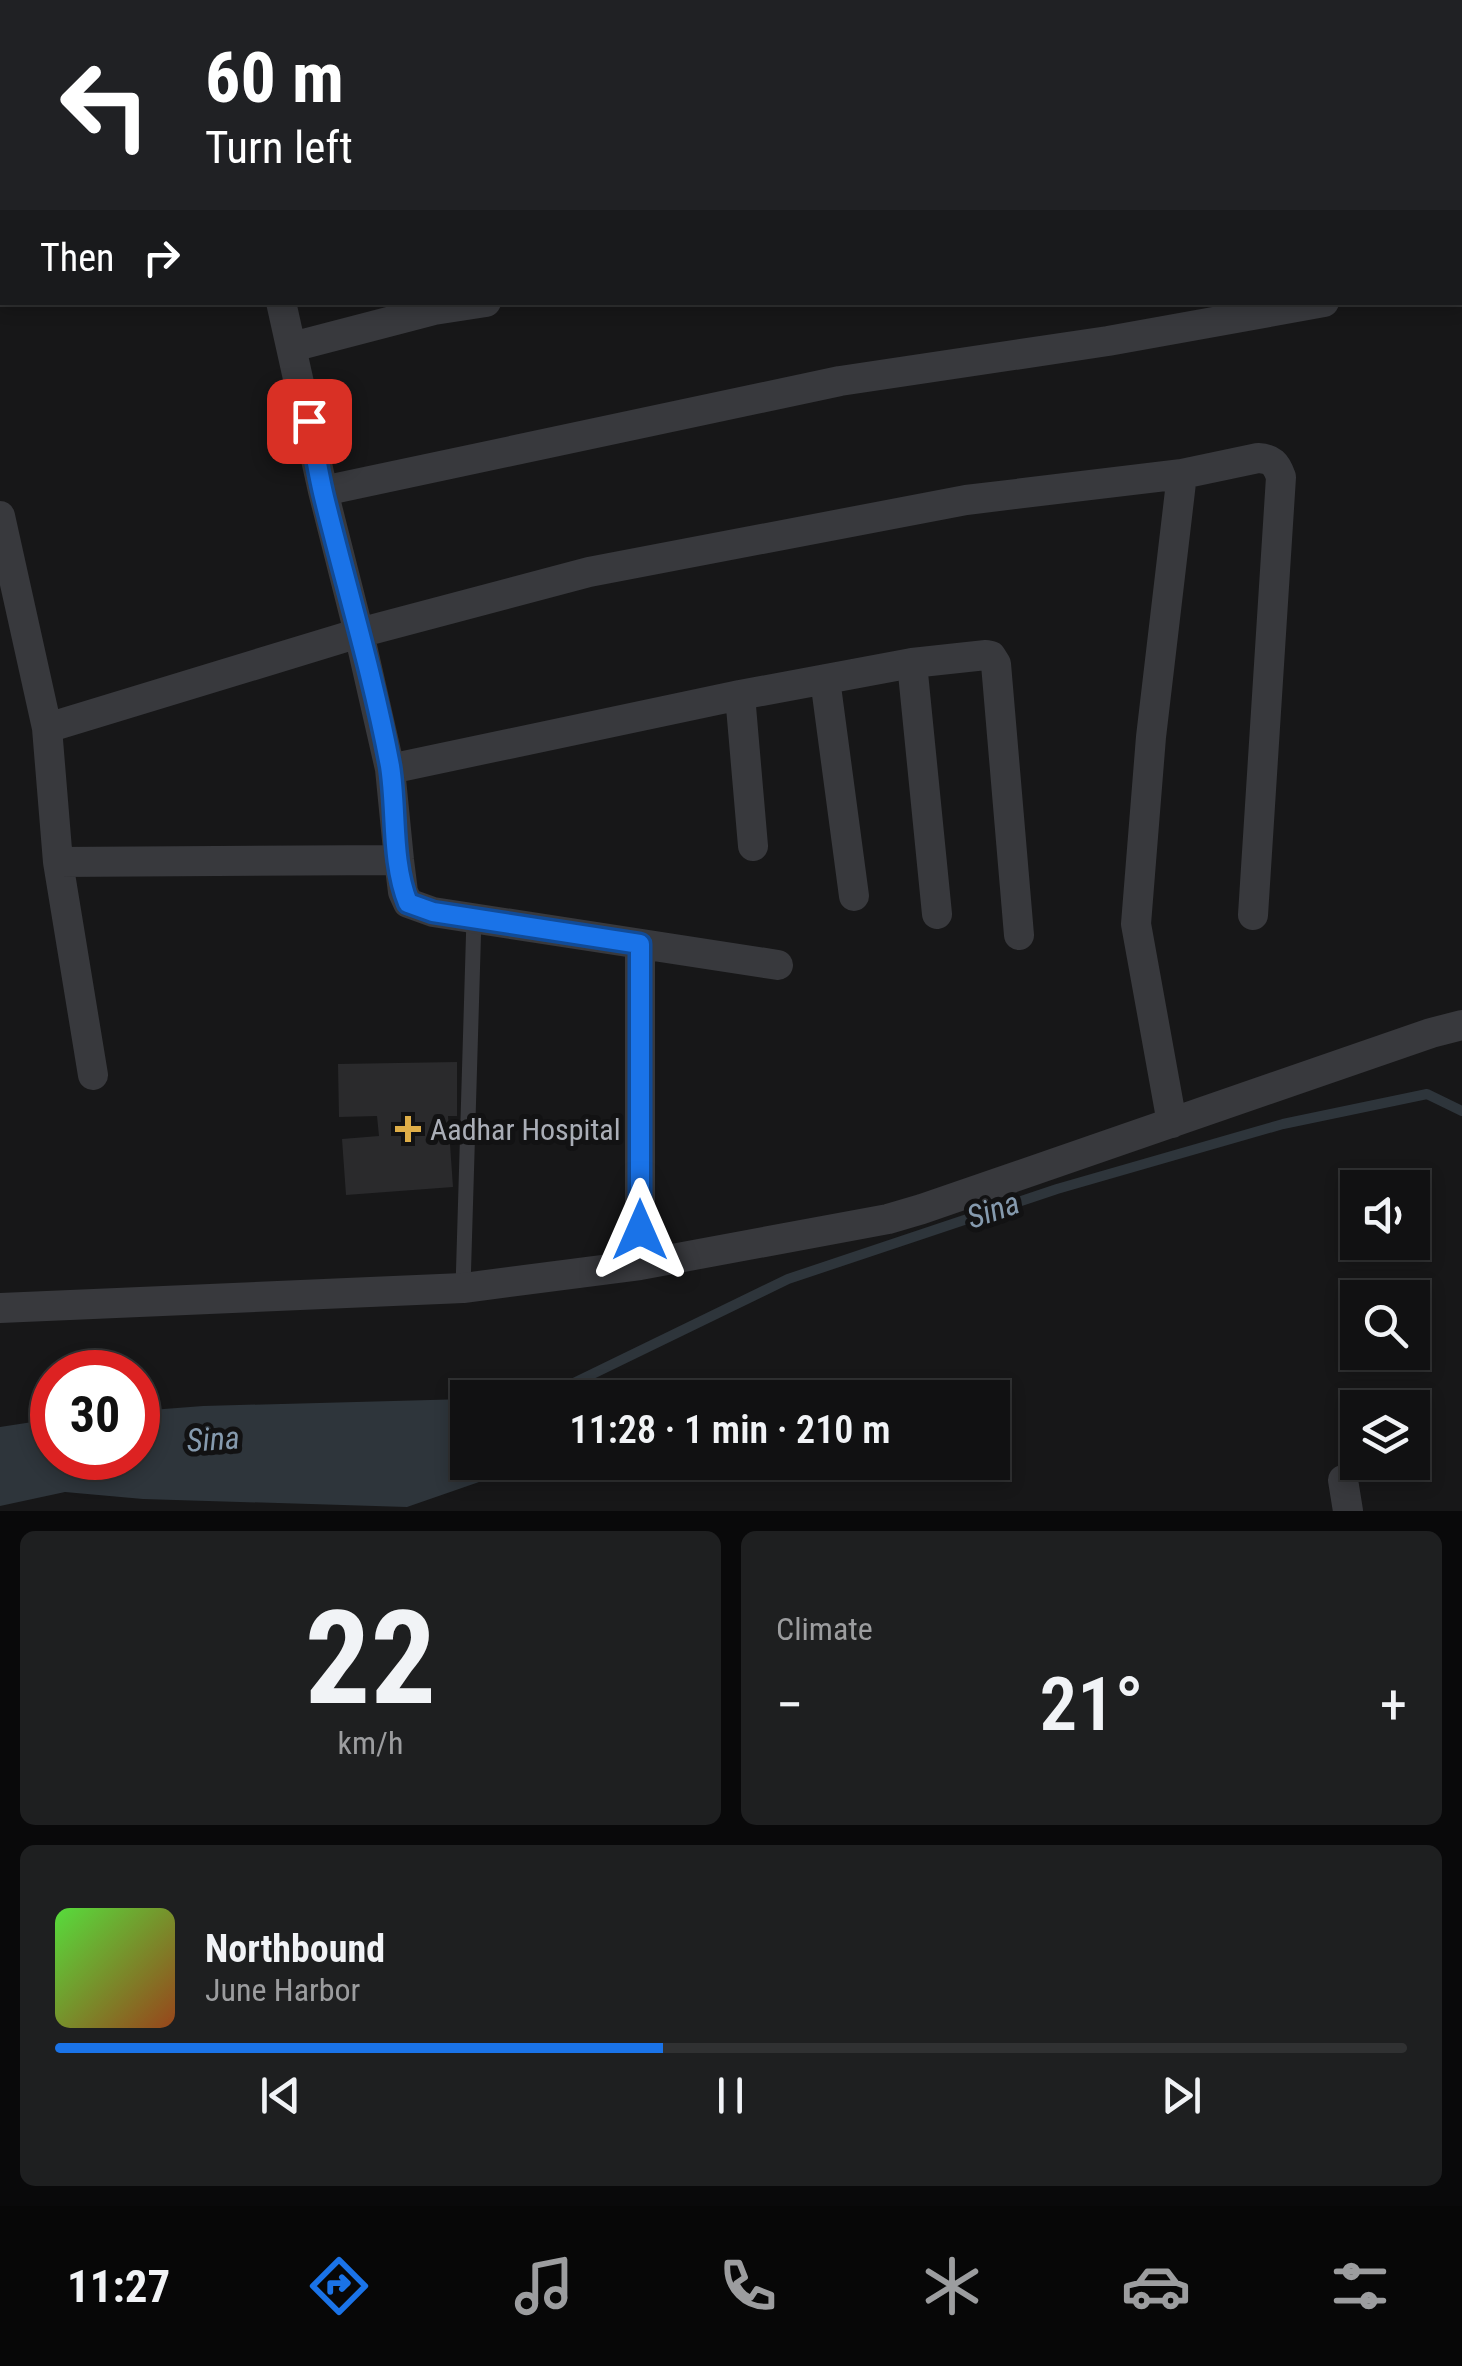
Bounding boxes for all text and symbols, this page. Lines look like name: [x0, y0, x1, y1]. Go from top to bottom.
text: 60 m: [205, 37, 344, 119]
icon: left: [40, 40, 170, 170]
text: Turn left: [205, 121, 353, 174]
icon: right: [134, 230, 189, 285]
text: Then: [40, 236, 114, 280]
pin: [267, 379, 352, 464]
icon: arrive: [282, 394, 337, 449]
place label: Aadhar Hospital: [430, 1112, 621, 1147]
marker: Aadhar Hospital: [395, 1116, 421, 1142]
map controls: [1340, 1170, 1430, 1480]
button: sound: [1340, 1170, 1430, 1260]
position arrow: [588, 1178, 692, 1282]
water label: Sina: [962, 1183, 1024, 1237]
button: search: [1340, 1280, 1430, 1370]
speed limit sign: 30: [30, 1350, 160, 1480]
button: layers: [1340, 1390, 1430, 1480]
text: 11:28 · 1 min · 210 m: [570, 1408, 890, 1452]
water label: Sina: [185, 1418, 241, 1460]
text: 22: [305, 1582, 436, 1735]
text: Climate: [776, 1610, 873, 1648]
text: 21°: [1039, 1660, 1144, 1748]
text: −: [776, 1673, 804, 1737]
text: +: [1380, 1673, 1407, 1737]
text: km/h: [338, 1724, 403, 1762]
text: Northbound: [205, 1927, 385, 1971]
text: June Harbor: [205, 1971, 360, 2009]
icon: previous: [253, 2068, 308, 2123]
icon: pause: [703, 2068, 758, 2123]
icon: next: [1154, 2068, 1209, 2123]
icon: directions: [304, 2251, 374, 2321]
icon: music: [509, 2251, 579, 2321]
icon: phone: [713, 2251, 783, 2321]
icon: climate: [917, 2251, 987, 2321]
icon: car: [1121, 2251, 1191, 2321]
icon: filters: [1325, 2251, 1395, 2321]
text: 11:27: [67, 2260, 170, 2313]

